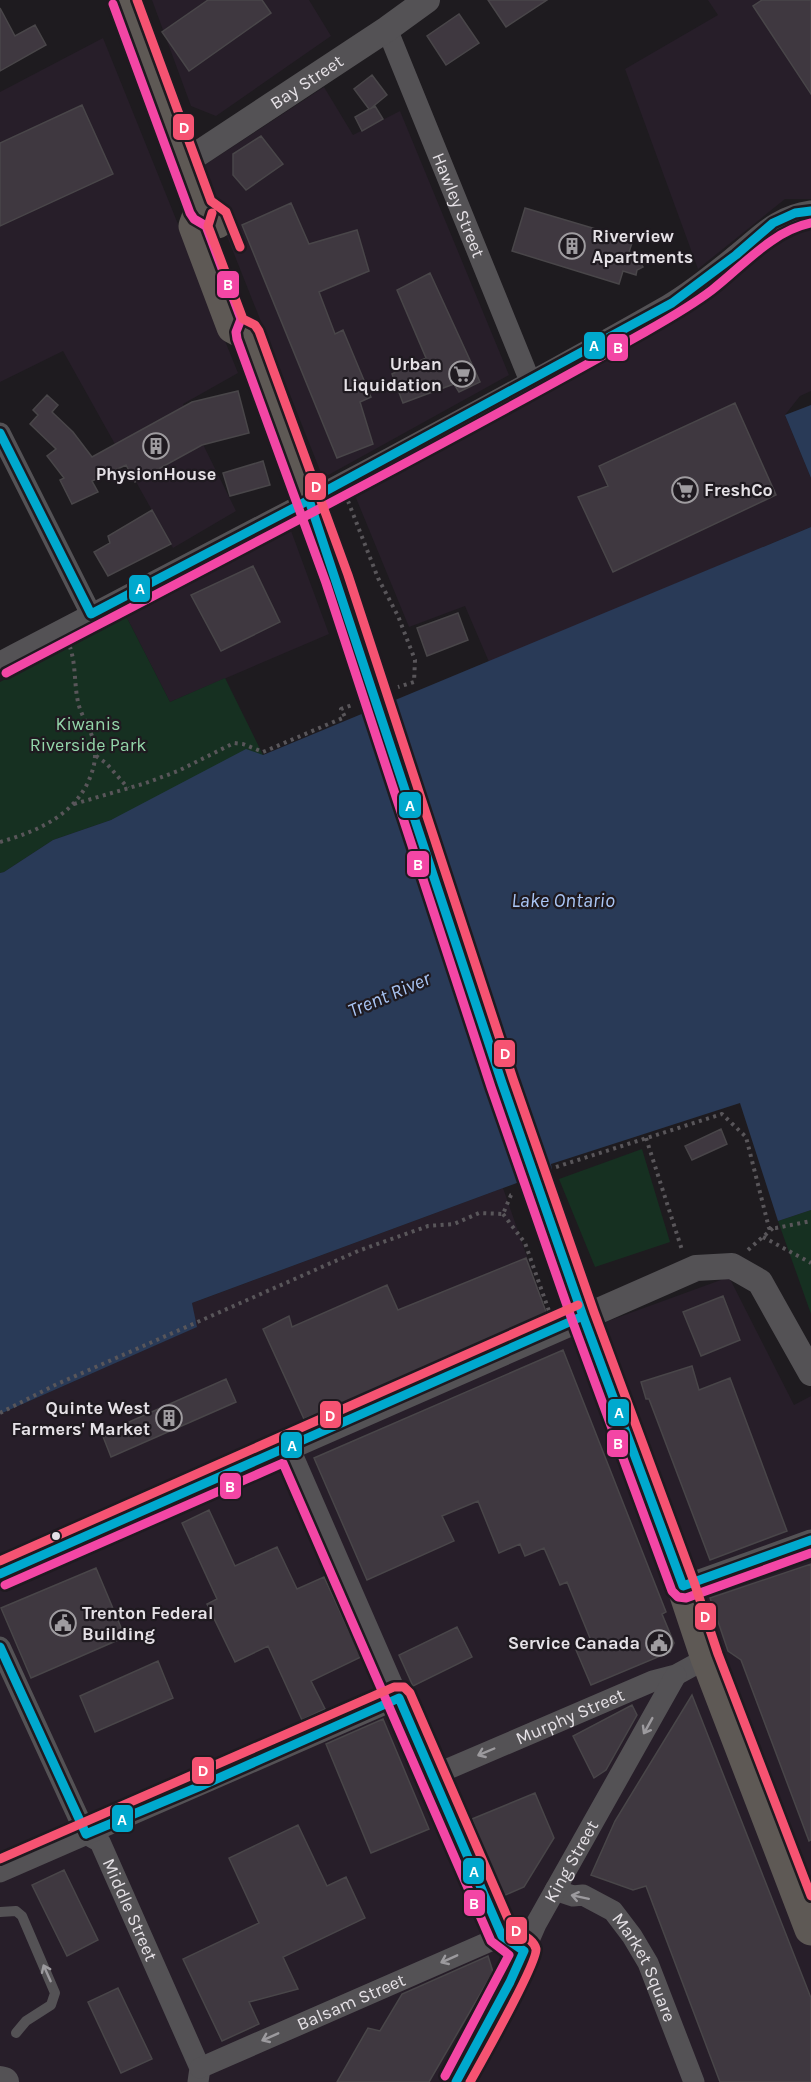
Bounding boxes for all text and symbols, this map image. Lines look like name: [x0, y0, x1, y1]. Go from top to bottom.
street label: Bay Street: [266, 50, 348, 114]
line badge: D: [172, 113, 195, 141]
text: D: [179, 118, 190, 137]
street label: Hawley Street: [427, 149, 490, 261]
place label: Riverview Apartments: [592, 225, 693, 268]
building icon: Riverview Apartments: [557, 231, 587, 261]
line badge: B: [216, 270, 240, 299]
text: B: [223, 275, 233, 294]
line badge: A: [583, 331, 606, 360]
line badge: B: [606, 333, 629, 362]
text: A: [589, 336, 599, 355]
text: B: [613, 338, 623, 357]
place label: Urban Liquidation: [343, 353, 442, 396]
supermarket icon: Urban Liquidation: [447, 359, 477, 389]
building icon: PhysionHouse: [141, 431, 171, 461]
place label: PhysionHouse: [96, 463, 216, 485]
line badge: D: [304, 472, 327, 501]
supermarket icon: FreshCo: [670, 475, 700, 505]
text: D: [311, 477, 322, 496]
place label: FreshCo: [704, 479, 773, 501]
line badge: A: [128, 574, 151, 603]
text: A: [135, 579, 145, 598]
park label: Kiwanis Riverside Park: [30, 713, 146, 756]
line badge: A: [398, 791, 422, 819]
text: A: [405, 796, 415, 815]
line badge: B: [406, 850, 430, 878]
text: B: [413, 855, 423, 874]
water label: Lake Ontario: [511, 889, 615, 912]
water label: Trent River: [345, 966, 435, 1022]
line badge: D: [493, 1039, 516, 1068]
text: D: [500, 1044, 511, 1063]
place label: Quinte West Farmers' Market: [11, 1397, 150, 1440]
line badge: A: [607, 1398, 630, 1427]
line badge: D: [319, 1400, 342, 1429]
building icon: Quinte West Farmers' Market: [154, 1403, 184, 1433]
text: A: [614, 1403, 624, 1422]
text: D: [325, 1406, 336, 1425]
line badge: B: [606, 1429, 629, 1458]
line badge: A: [280, 1431, 303, 1459]
text: B: [613, 1434, 623, 1453]
text: A: [287, 1436, 297, 1455]
line badge: B: [219, 1472, 242, 1500]
text: B: [225, 1477, 235, 1496]
unlabelled marker: [50, 1530, 62, 1542]
place label: Trenton Federal Building: [82, 1602, 213, 1645]
line badge: D: [694, 1602, 717, 1631]
text: D: [700, 1607, 711, 1626]
public building icon: Trenton Federal Building: [48, 1608, 78, 1638]
public building icon: Service Canada: [644, 1628, 674, 1658]
place label: Service Canada: [508, 1632, 640, 1654]
street label: Murphy Street: [512, 1684, 628, 1750]
one-way arrow: [642, 1717, 654, 1734]
one-way arrow: [477, 1747, 496, 1758]
line badge: D: [191, 1756, 215, 1785]
text: D: [198, 1761, 209, 1780]
line badge: A: [111, 1804, 134, 1833]
text: A: [117, 1810, 127, 1829]
street label: King Street: [539, 1816, 603, 1907]
street label: Middle Street: [98, 1855, 162, 1965]
line badge: A: [462, 1857, 485, 1885]
text: A: [469, 1862, 479, 1881]
line badge: B: [463, 1889, 486, 1917]
one-way arrow: [571, 1891, 590, 1902]
text: B: [469, 1894, 479, 1913]
street label: Market Square: [607, 1908, 681, 2025]
line badge: D: [505, 1916, 528, 1945]
text: D: [511, 1921, 522, 1940]
one-way arrow: [440, 1954, 458, 1966]
one-way arrow: [41, 1965, 52, 1983]
street label: Balsam Street: [294, 1968, 409, 2035]
one-way arrow: [261, 2032, 280, 2043]

